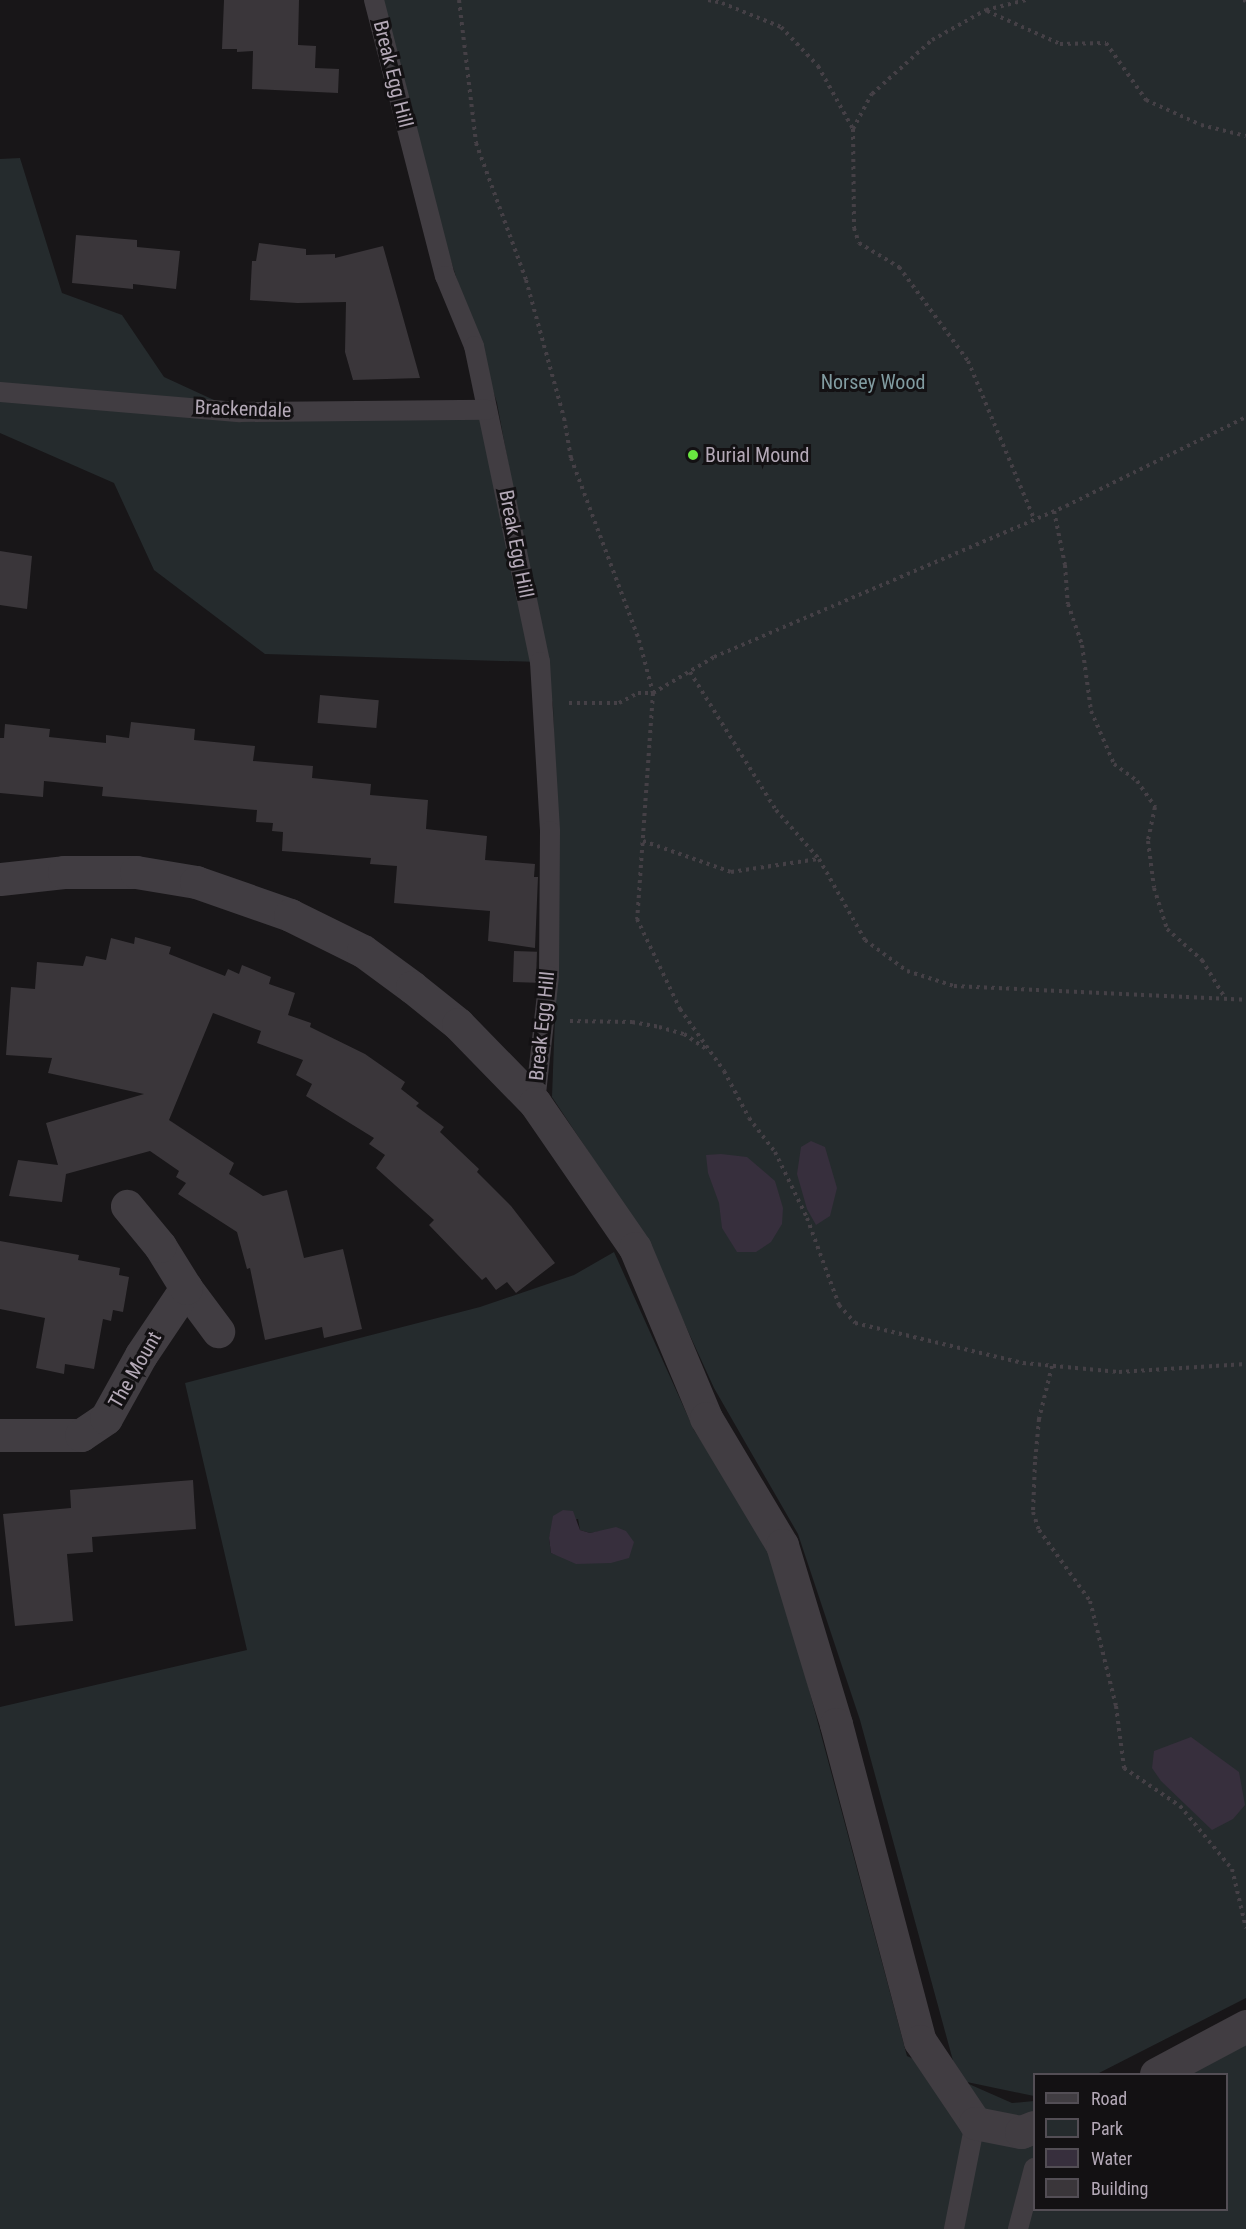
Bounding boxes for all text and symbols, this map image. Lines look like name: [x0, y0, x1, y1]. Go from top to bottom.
street label: Break Egg Hill: [368, 18, 418, 130]
park label: Norsey Wood: [821, 370, 925, 394]
street label: Brackendale: [194, 395, 292, 423]
place label: Burial Mound: [705, 443, 809, 467]
marker: Burial Mound: [686, 448, 700, 462]
street label: Break Egg Hill: [494, 488, 538, 600]
street label: Break Egg Hill: [524, 970, 560, 1082]
street label: The Mount: [103, 1327, 167, 1413]
legend: [1033, 2073, 1228, 2211]
text: Road: [1091, 2088, 1127, 2109]
text: Park: [1091, 2118, 1123, 2139]
text: Water: [1091, 2148, 1132, 2169]
text: Building: [1091, 2178, 1148, 2199]

